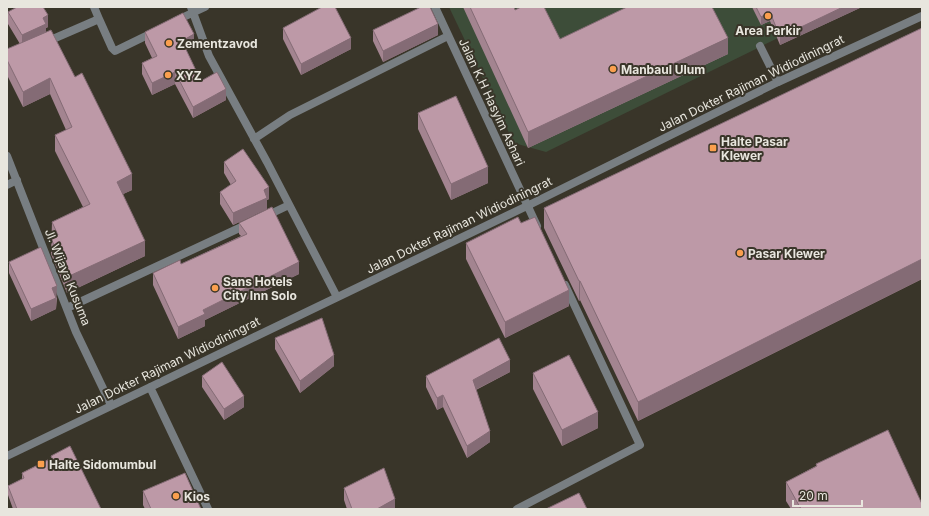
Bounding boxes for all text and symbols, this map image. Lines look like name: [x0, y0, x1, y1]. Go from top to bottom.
marker: Area Parkir: [763, 11, 773, 21]
place label: Area Parkir: [735, 23, 801, 38]
street label: Jalan Dokter Rajiman Widiodiningrat: [656, 31, 846, 135]
place label: Zementzavod: [177, 36, 258, 51]
street label: Jalan K.H Hasyim Ashari: [456, 36, 528, 168]
marker: Zementzavod: [164, 38, 174, 48]
place label: Manbaul Ulum: [621, 62, 705, 77]
marker: Manbaul Ulum: [608, 64, 618, 74]
place label: XYZ: [176, 68, 202, 83]
marker: XYZ: [163, 70, 173, 80]
place label: Halte Pasar Klewer: [721, 134, 788, 163]
marker: Halte Pasar Klewer: [708, 143, 718, 153]
street label: Jalan Dokter Rajiman Widiodiningrat: [364, 173, 554, 277]
street label: Jl. Wijaya Kusuma: [42, 226, 94, 328]
place label: Pasar Klewer: [748, 246, 825, 261]
marker: Pasar Klewer: [735, 248, 745, 258]
place label: Sans Hotels City Inn Solo: [223, 274, 297, 303]
marker: Sans Hotels City Inn Solo: [210, 283, 220, 293]
street label: Jalan Dokter Rajiman Widiodiningrat: [72, 313, 262, 417]
place label: Halte Sidomumbul: [49, 457, 156, 472]
marker: Halte Sidomumbul: [36, 459, 46, 469]
scale bar: [793, 482, 862, 508]
text: 20 m: [799, 488, 828, 503]
place label: Kios: [184, 489, 210, 504]
marker: Kios: [171, 491, 181, 501]

